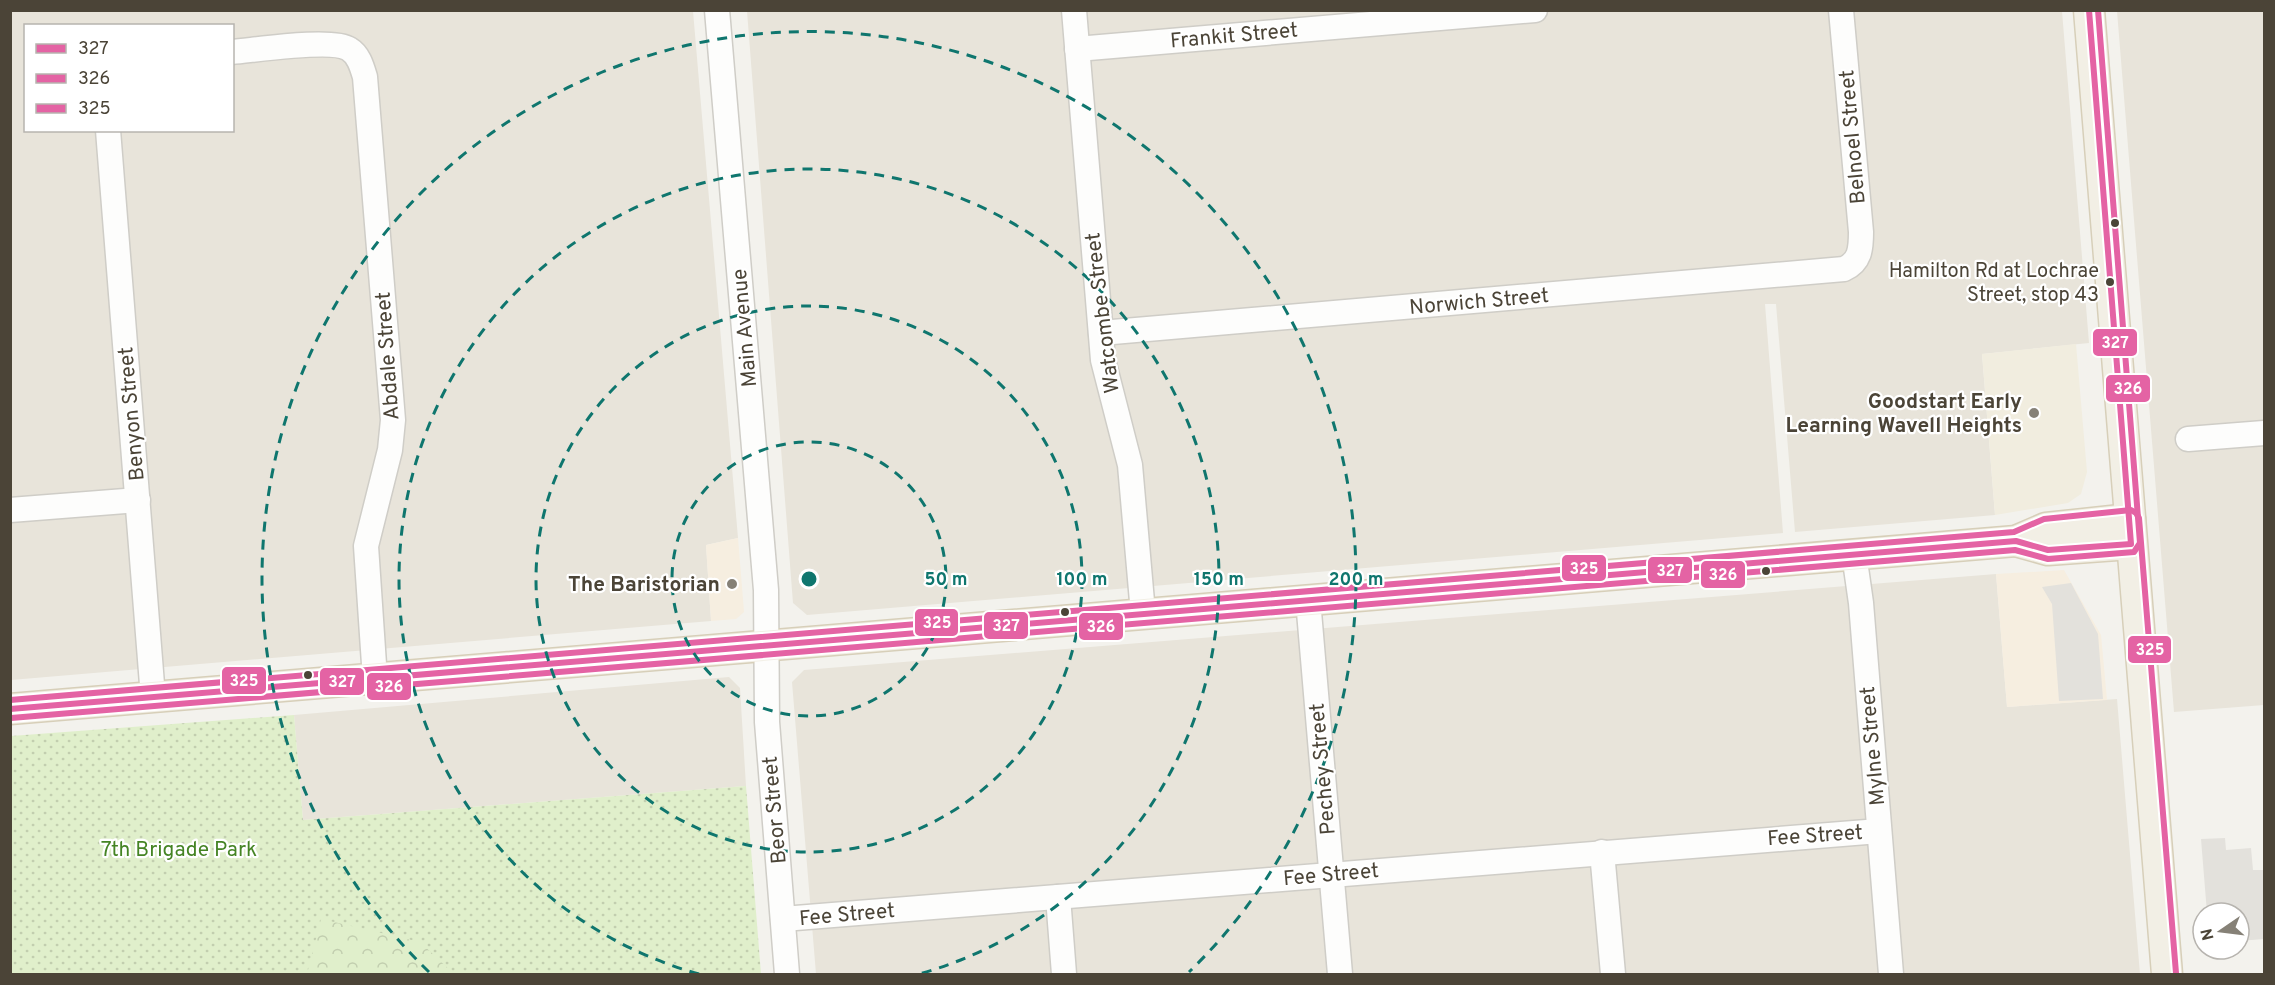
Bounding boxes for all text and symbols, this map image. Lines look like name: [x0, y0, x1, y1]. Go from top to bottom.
street label: Frankit Street: [1169, 17, 1299, 56]
legend: [24, 24, 234, 132]
text: 327: [78, 38, 109, 61]
text: 326: [78, 68, 110, 91]
street label: Belnoel Street: [1834, 69, 1873, 205]
text: 325: [78, 98, 111, 121]
unlabelled marker: [2109, 217, 2121, 229]
street label: Watcombe Street: [1080, 231, 1127, 395]
place label: Hamilton Rd at Lochrae Street, stop 43: [1889, 259, 2099, 309]
street label: Main Avenue: [727, 268, 764, 388]
marker: Hamilton Rd at Lochrae Street, stop 43: [2104, 276, 2116, 288]
street label: Norwich Street: [1408, 283, 1550, 322]
street label: Abdale Street: [371, 291, 406, 421]
line badge: 327: [2092, 328, 2138, 357]
text: 327: [2101, 334, 2129, 354]
street label: Benyon Street: [113, 346, 152, 482]
line badge: 326: [2105, 374, 2151, 403]
text: 326: [2114, 380, 2142, 400]
place label: Goodstart Early Learning Wavell Heights: [1785, 389, 2022, 440]
marker: Goodstart Early Learning Wavell Heights: [2027, 406, 2041, 420]
line badge: 325: [1561, 554, 1607, 582]
line badge: 327: [1647, 556, 1693, 584]
text: 325: [1570, 560, 1598, 580]
line badge: 326: [1700, 560, 1746, 589]
text: 327: [1656, 562, 1684, 582]
unlabelled marker: [1760, 565, 1772, 577]
text: 326: [1709, 566, 1737, 586]
centre of rings: [799, 569, 819, 589]
text: 50 m: [924, 569, 968, 592]
text: 100 m: [1056, 569, 1108, 592]
text: 150 m: [1194, 569, 1244, 592]
text: 200 m: [1328, 569, 1384, 592]
place label: The Baristorian: [568, 572, 720, 599]
marker: The Baristorian: [725, 577, 739, 591]
unlabelled marker: [1059, 606, 1071, 618]
line badge: 325: [914, 608, 959, 637]
line badge: 327: [983, 611, 1029, 640]
line badge: 326: [1078, 612, 1124, 641]
text: 325: [923, 614, 951, 634]
text: 327: [992, 617, 1020, 637]
text: 326: [1087, 618, 1115, 638]
line badge: 325: [2127, 635, 2172, 664]
text: 325: [2136, 641, 2164, 661]
line badge: 325: [221, 666, 267, 695]
line badge: 327: [319, 667, 365, 696]
unlabelled marker: [302, 669, 314, 681]
text: 325: [230, 672, 258, 692]
line badge: 326: [366, 672, 412, 701]
text: 327: [328, 673, 356, 693]
text: 326: [375, 678, 403, 698]
street label: Mylne Street: [1855, 685, 1892, 807]
street label: Pechey Street: [1304, 702, 1343, 836]
street label: Beor Street: [757, 755, 794, 865]
street label: Fee Street: [1766, 820, 1864, 853]
park label: 7th Brigade Park: [101, 837, 257, 864]
street label: Fee Street: [1282, 858, 1380, 893]
street label: Fee Street: [798, 898, 896, 933]
north arrow: [2191, 901, 2251, 961]
text: N: [2197, 926, 2219, 942]

